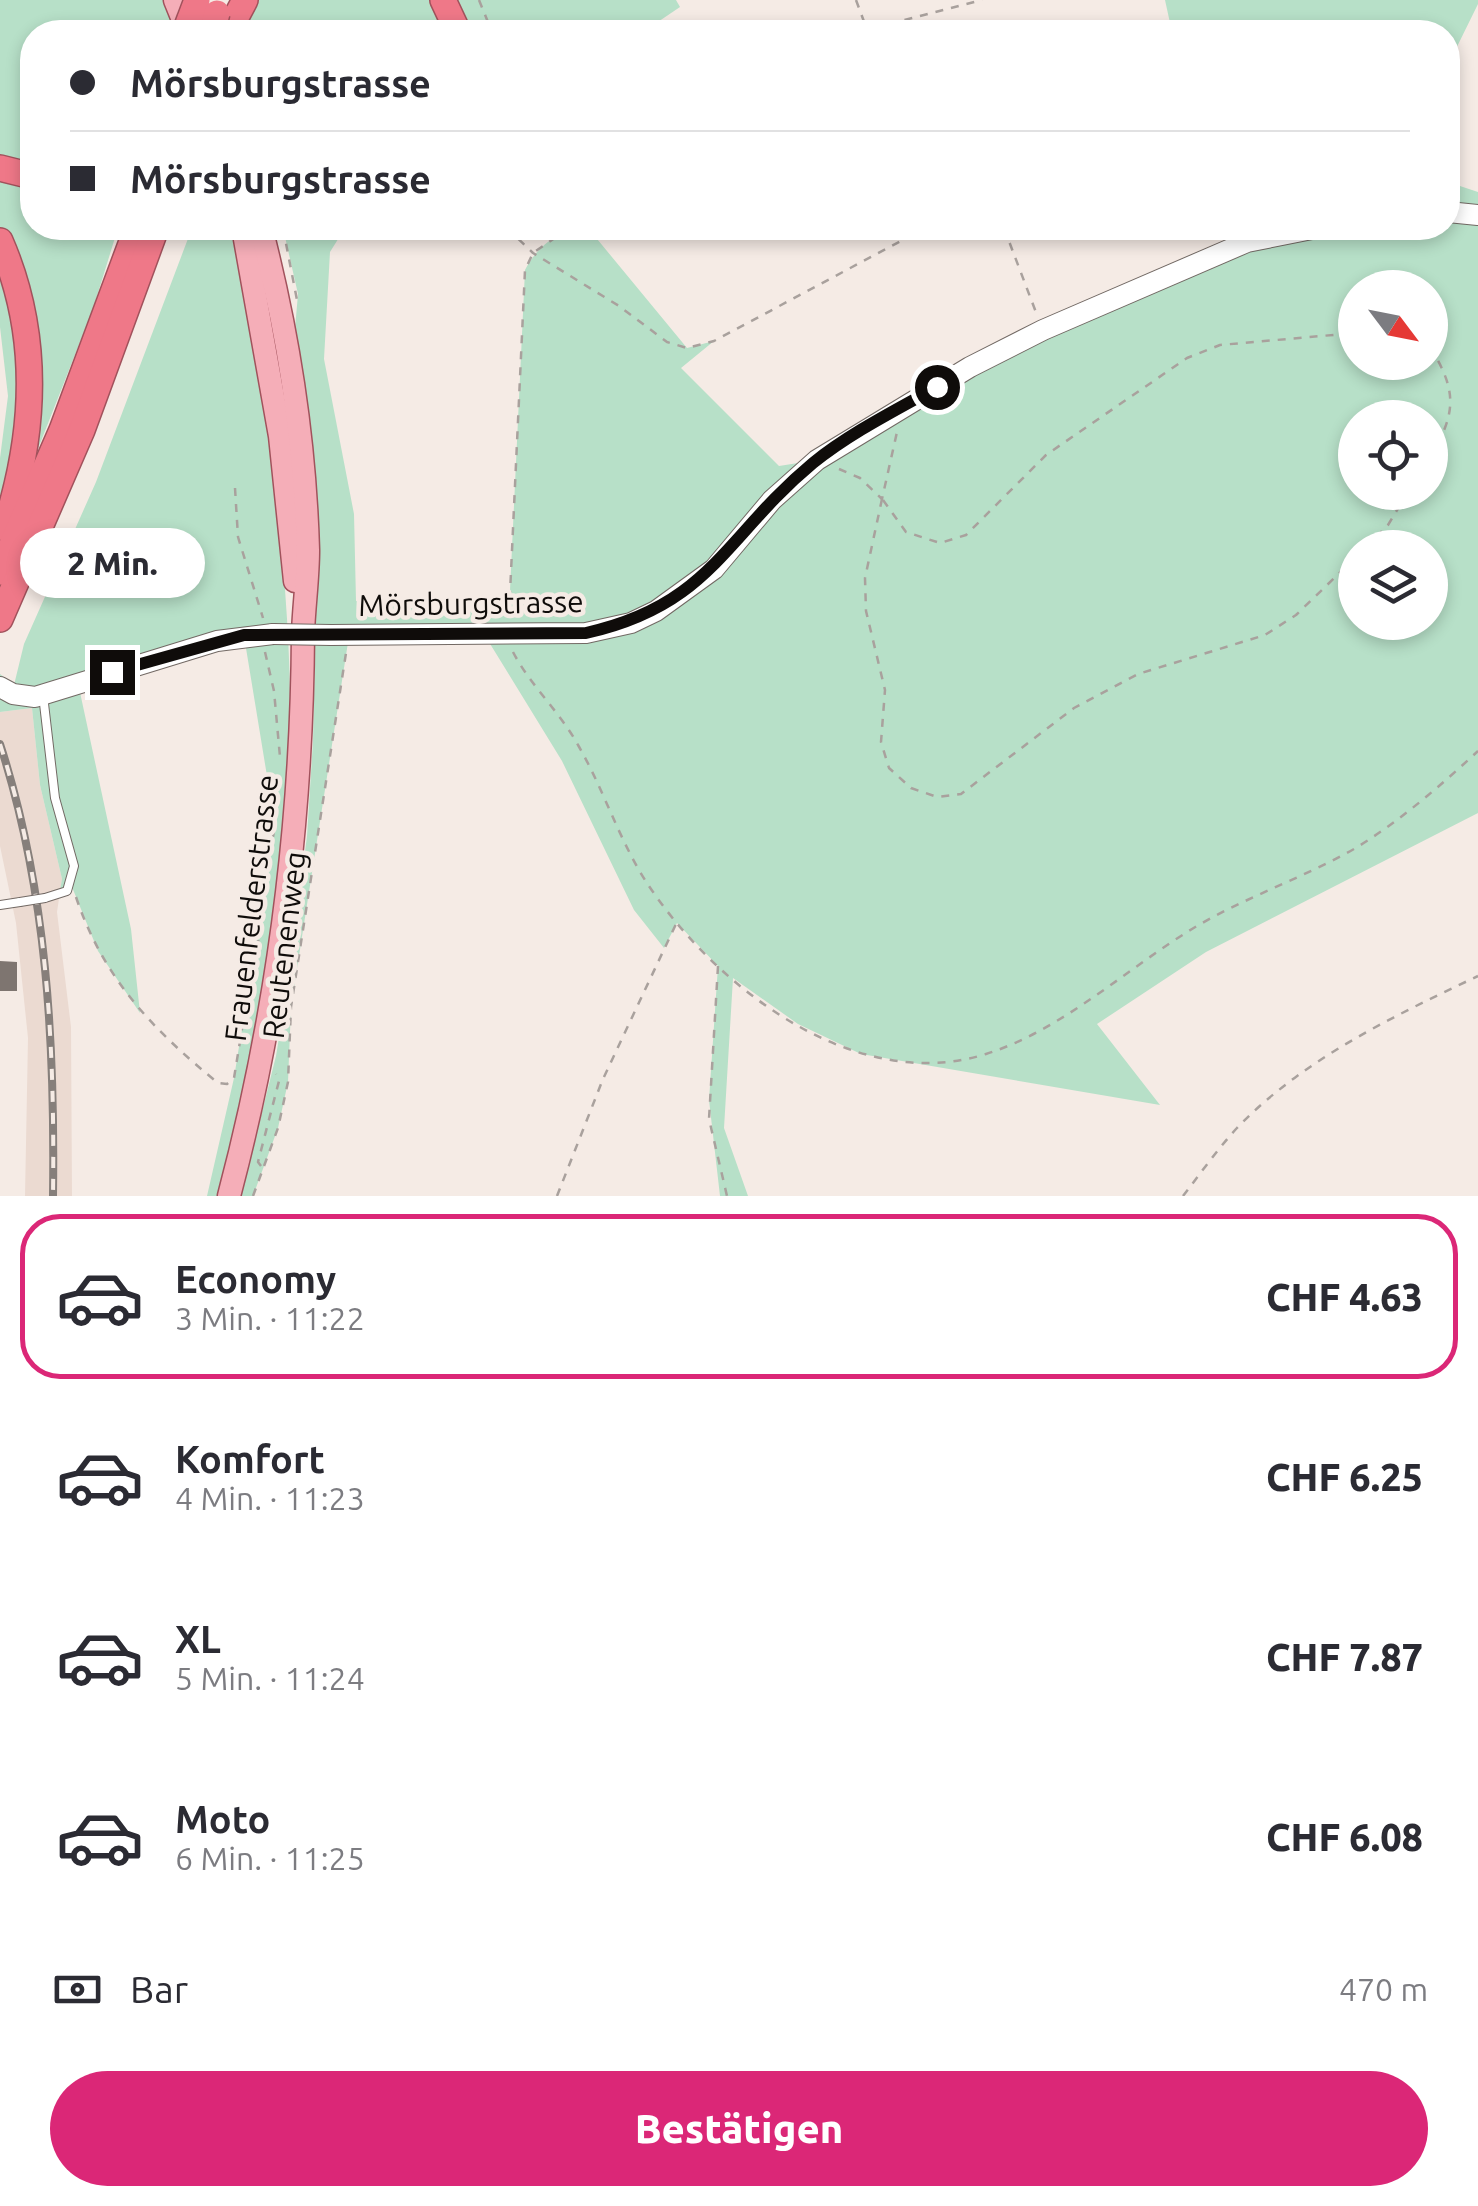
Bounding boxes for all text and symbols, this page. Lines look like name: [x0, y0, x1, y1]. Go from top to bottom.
text: Mörsburgstrasse: [130, 62, 431, 104]
text: Mörsburgstrasse: [130, 158, 431, 200]
north arrow: [1338, 270, 1448, 380]
map controls: [1338, 270, 1448, 640]
route start: [915, 365, 960, 410]
button: locate: [1338, 400, 1448, 510]
callout: 2 Min.: [19, 527, 204, 597]
button: layers: [1338, 530, 1448, 640]
text: 2 Min.: [67, 545, 158, 581]
street label: Mörsburgstrasse: [358, 584, 584, 622]
route end: [90, 650, 135, 695]
street label: Frauenfelderstrasse: [218, 773, 284, 1043]
street label: Reutenenweg: [256, 849, 312, 1041]
icon: car: [55, 1252, 145, 1342]
text: Economy: [175, 1258, 336, 1300]
text: CHF 4.63: [1266, 1276, 1423, 1318]
text: 3 Min. · 11:22: [175, 1300, 365, 1336]
icon: car: [55, 1432, 145, 1522]
text: Komfort: [175, 1438, 325, 1480]
text: CHF 6.25: [1266, 1456, 1423, 1498]
text: 4 Min. · 11:23: [175, 1480, 365, 1516]
icon: car: [55, 1612, 145, 1702]
text: XL: [175, 1618, 221, 1660]
text: CHF 7.87: [1266, 1636, 1423, 1678]
text: 5 Min. · 11:24: [175, 1660, 365, 1696]
icon: car: [55, 1792, 145, 1882]
text: Moto: [175, 1798, 270, 1840]
text: CHF 6.08: [1266, 1816, 1423, 1858]
text: 6 Min. · 11:25: [175, 1840, 365, 1876]
icon: cash: [50, 1962, 105, 2017]
text: Bar: [130, 1968, 188, 2010]
text: 470 m: [1339, 1971, 1428, 2007]
button: Bestätigen: [50, 2071, 1428, 2186]

